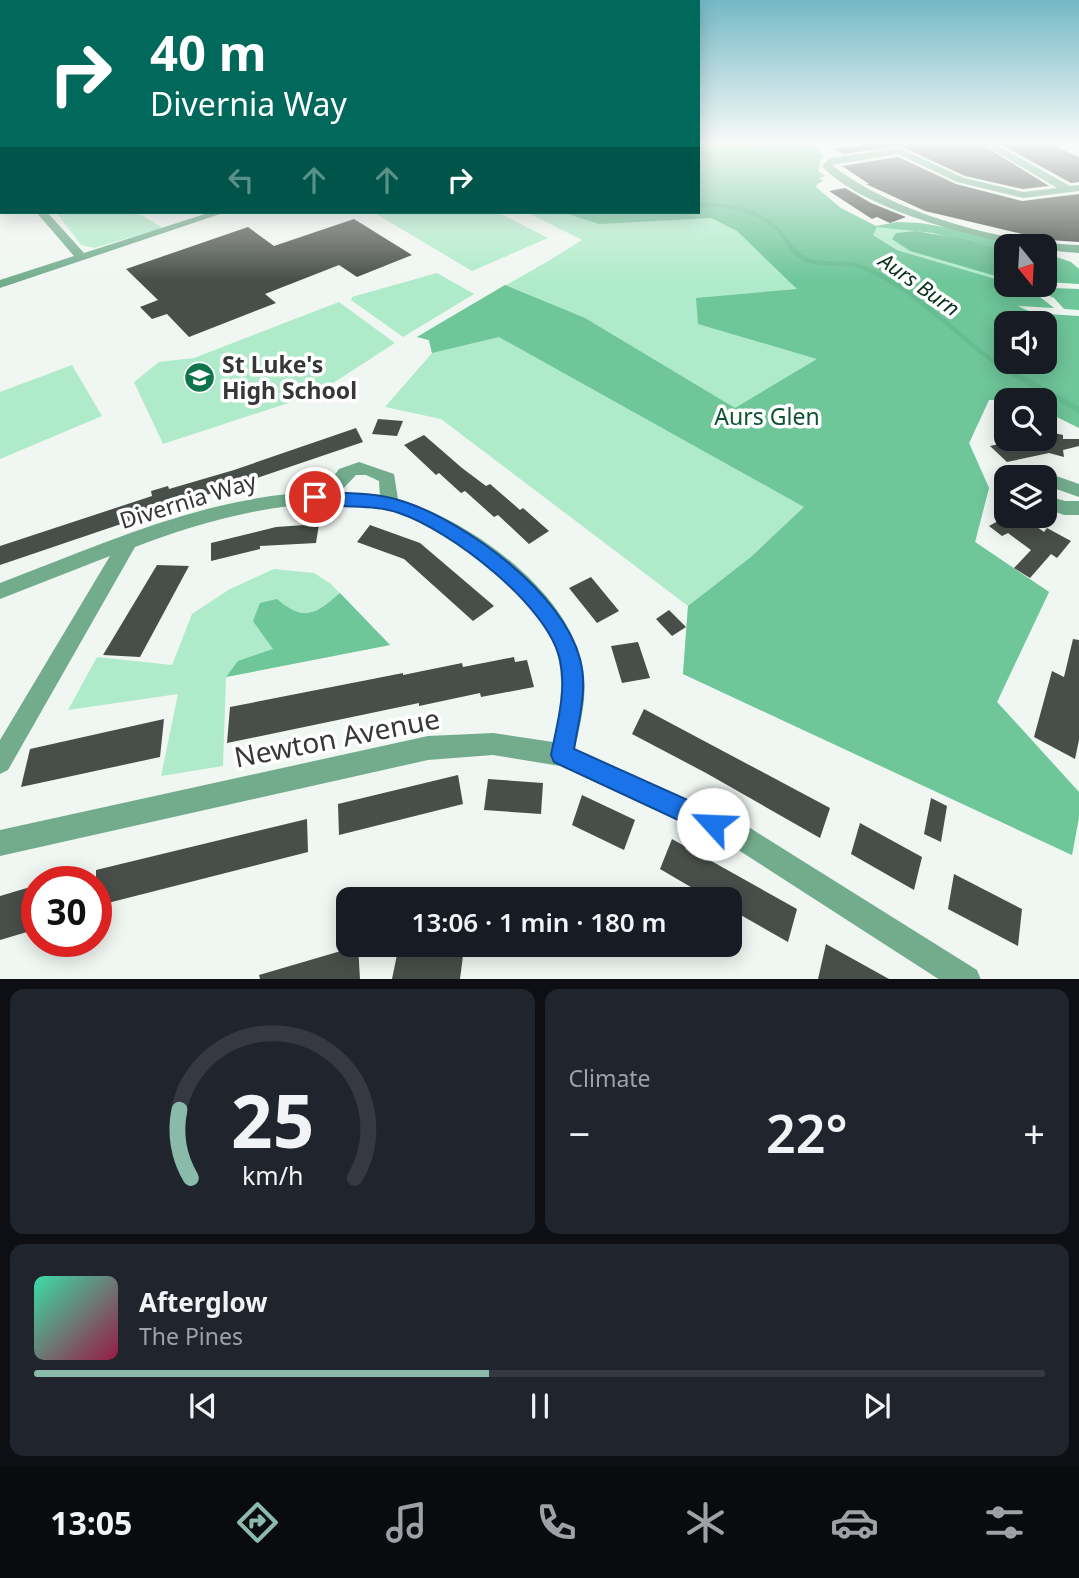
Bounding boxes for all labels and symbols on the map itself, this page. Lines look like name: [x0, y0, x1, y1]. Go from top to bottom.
north arrow: [994, 234, 1057, 298]
water label: Aurs Burn: [872, 245, 965, 322]
place label: St Luke's High School: [222, 348, 357, 406]
school or university icon: St Luke's High School: [182, 361, 216, 395]
park label: Aurs Glen: [714, 400, 820, 432]
street label: Divernia Way: [115, 464, 260, 536]
pin: [285, 467, 345, 527]
street label: Newton Avenue: [231, 698, 443, 776]
position arrow: [676, 787, 750, 861]
speed limit sign: 30: [21, 866, 112, 957]

